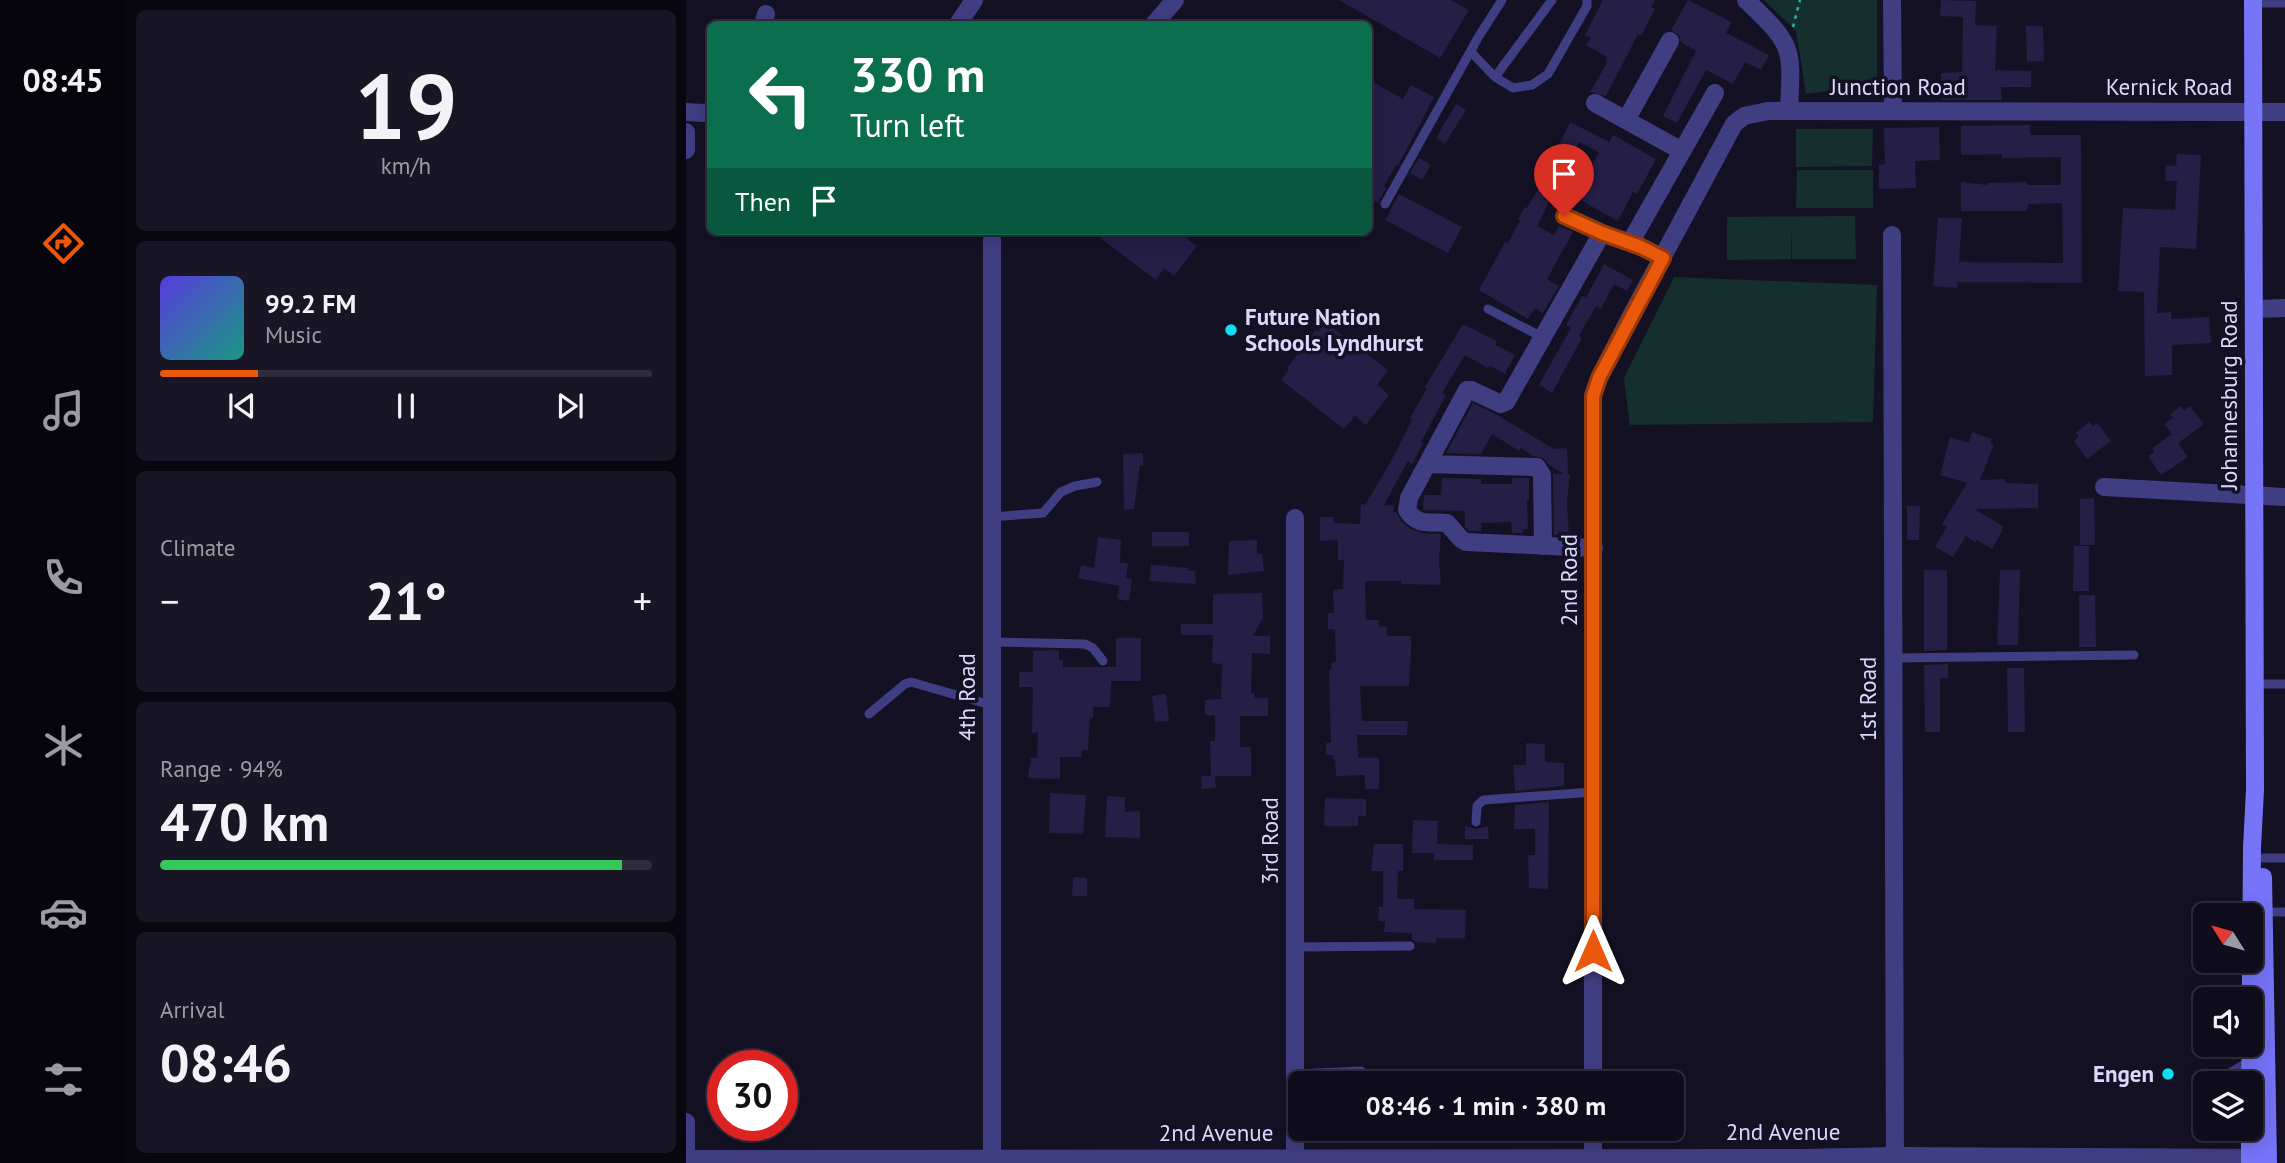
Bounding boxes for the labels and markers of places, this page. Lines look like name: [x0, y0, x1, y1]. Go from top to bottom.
pin: [1534, 144, 1594, 216]
place label: Future Nation Schools Lyndhurst: [1245, 302, 1423, 357]
marker: Future Nation Schools Lyndhurst: [1223, 322, 1239, 338]
place label: Engen: [2093, 1059, 2154, 1088]
marker: Engen: [2160, 1066, 2176, 1082]

